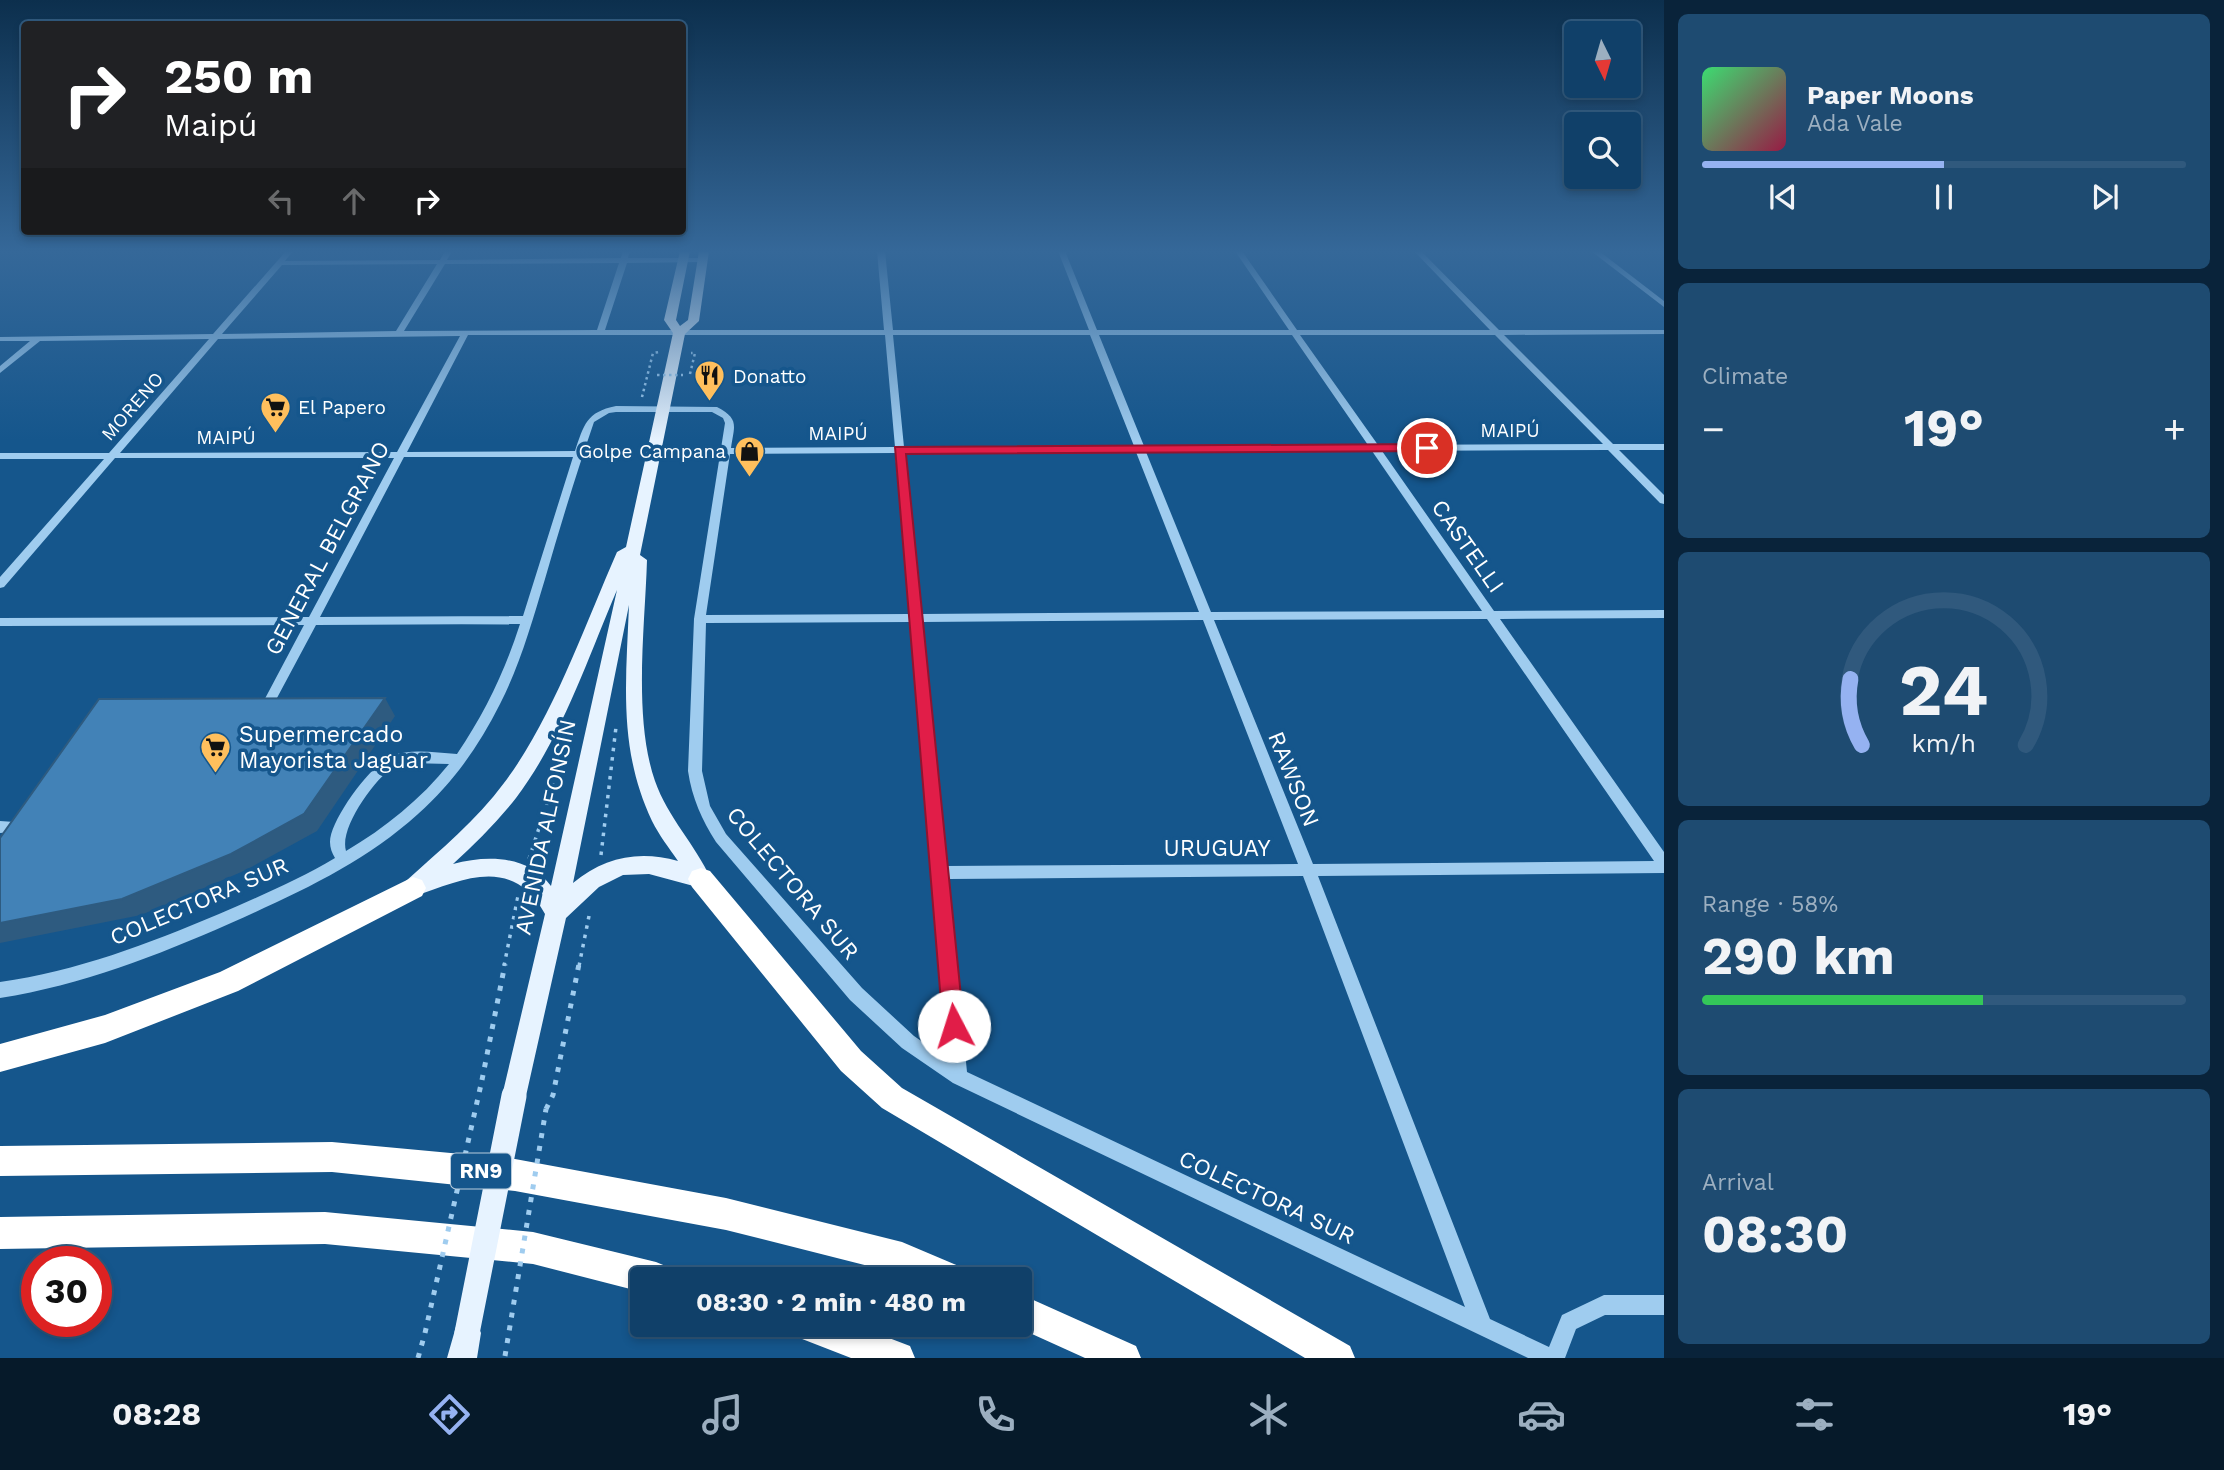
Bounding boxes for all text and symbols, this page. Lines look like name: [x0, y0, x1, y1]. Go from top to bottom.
north arrow: [1564, 21, 1642, 98]
map controls: [1564, 21, 1641, 189]
text: 250 m: [164, 47, 313, 105]
icon: right: [49, 49, 140, 140]
text: Paper Moons: [1807, 80, 1974, 110]
text: Maipú: [164, 106, 258, 144]
text: Ada Vale: [1807, 110, 1903, 137]
button: search: [1564, 112, 1641, 189]
icon: previous: [1764, 178, 1802, 216]
icon: pause: [1925, 178, 1963, 216]
icon: next: [2086, 178, 2124, 216]
icon: left: [262, 182, 300, 220]
icon: ahead: [335, 182, 373, 220]
icon: right: [408, 182, 446, 220]
restaurant icon: Donatto: [693, 359, 727, 403]
text: Climate: [1702, 363, 1788, 390]
place label: Donatto: [733, 365, 806, 388]
street label: MORENO: [96, 367, 168, 445]
supermarket icon: El Papero: [258, 390, 292, 434]
place label: El Papero: [298, 396, 386, 419]
text: 19°: [1904, 398, 1984, 459]
text: −: [1702, 407, 1725, 451]
text: +: [2163, 407, 2186, 451]
pin: [1397, 418, 1457, 478]
street label: MAIPÚ: [1480, 419, 1540, 442]
street label: MAIPÚ: [808, 422, 868, 445]
street label: MAIPÚ: [196, 426, 256, 449]
icon: arrive: [1408, 429, 1446, 467]
shop icon: Golpe Campana: [732, 434, 766, 478]
street label: GENERAL BELGRANO: [260, 437, 395, 660]
place label: Golpe Campana: [579, 440, 726, 463]
street label: CASTELLI: [1426, 494, 1510, 598]
text: 24: [1899, 647, 1989, 733]
street label: AVENIDA ALFONSÍN: [509, 717, 582, 937]
place label: Supermercado Mayorista Jaguar: [239, 721, 428, 774]
street label: RAWSON: [1262, 728, 1325, 831]
text: km/h: [1912, 729, 1976, 758]
supermarket icon: Supermercado Mayorista Jaguar: [199, 730, 233, 774]
street label: COLECTORA SUR: [721, 801, 864, 965]
street label: URUGUAY: [1163, 835, 1271, 862]
street label: COLECTORA SUR: [106, 852, 292, 951]
text: Range · 58%: [1702, 891, 1838, 918]
text: 290 km: [1702, 926, 1895, 987]
position arrow: [917, 989, 991, 1063]
street label: COLECTORA SUR: [1174, 1145, 1359, 1250]
road number: RN9: [451, 1154, 511, 1188]
text: Arrival: [1702, 1169, 1774, 1196]
text: 08:30: [1702, 1204, 1848, 1265]
speed limit sign: 30: [21, 1246, 112, 1337]
text: 08:30 · 2 min · 480 m: [696, 1287, 966, 1317]
icon: directions: [425, 1390, 474, 1439]
icon: music: [698, 1390, 747, 1439]
icon: phone: [971, 1390, 1020, 1439]
icon: climate: [1244, 1390, 1293, 1439]
icon: car: [1517, 1390, 1566, 1439]
icon: filters: [1790, 1390, 1839, 1439]
text: 08:28: [112, 1395, 201, 1433]
text: 19°: [2063, 1395, 2112, 1433]

